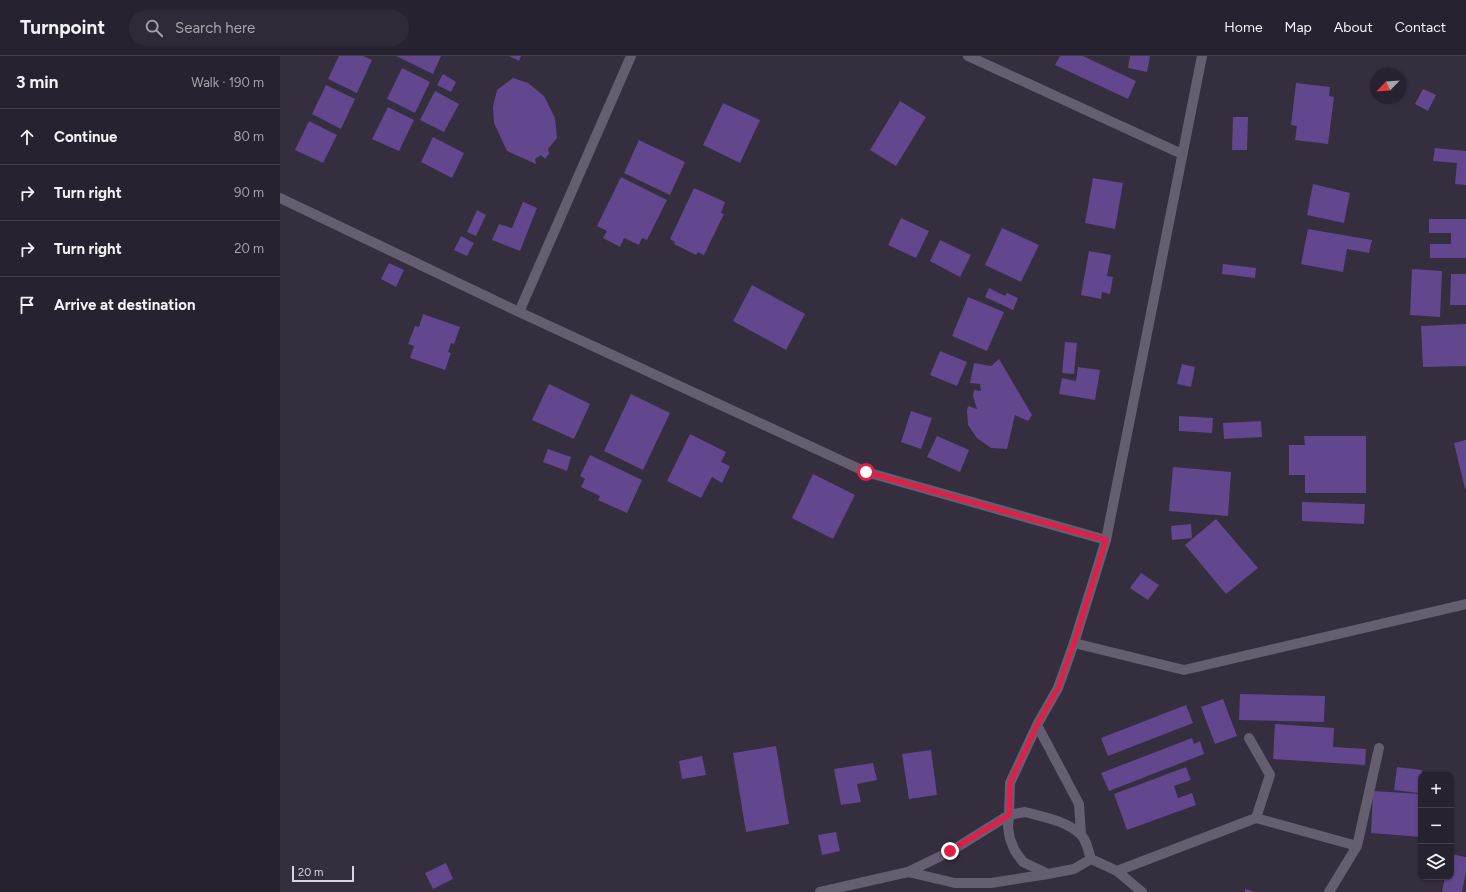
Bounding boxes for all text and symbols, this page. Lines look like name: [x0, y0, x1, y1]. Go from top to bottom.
search box: [129, 10, 409, 46]
text: Turnpoint: [20, 16, 105, 39]
icon: search: [143, 17, 165, 39]
text: Search here: [175, 19, 255, 37]
text: Home: [1224, 19, 1263, 36]
text: Map: [1285, 19, 1312, 36]
text: About: [1334, 19, 1373, 36]
text: Contact: [1395, 19, 1446, 36]
north arrow: [1370, 68, 1406, 104]
text: 3 min: [16, 72, 58, 92]
text: Walk · 190 m: [191, 75, 264, 90]
icon: ahead: [16, 126, 38, 148]
text: Continue: [54, 128, 117, 146]
text: 80 m: [233, 129, 264, 144]
icon: right: [16, 182, 38, 204]
text: Turn right: [54, 184, 122, 202]
text: 90 m: [234, 185, 264, 200]
icon: right: [16, 238, 38, 260]
text: Turn right: [54, 240, 122, 258]
text: 20 m: [234, 241, 264, 256]
icon: arrive: [16, 294, 38, 316]
text: Arrive at destination: [54, 296, 195, 314]
route start: [857, 463, 875, 481]
map controls: [1418, 772, 1454, 880]
button: +: [1418, 772, 1454, 808]
button: −: [1418, 808, 1454, 844]
route end: [941, 842, 959, 860]
button: layers: [1418, 844, 1454, 880]
scale bar: [292, 864, 354, 883]
text: 20 m: [298, 866, 323, 879]

